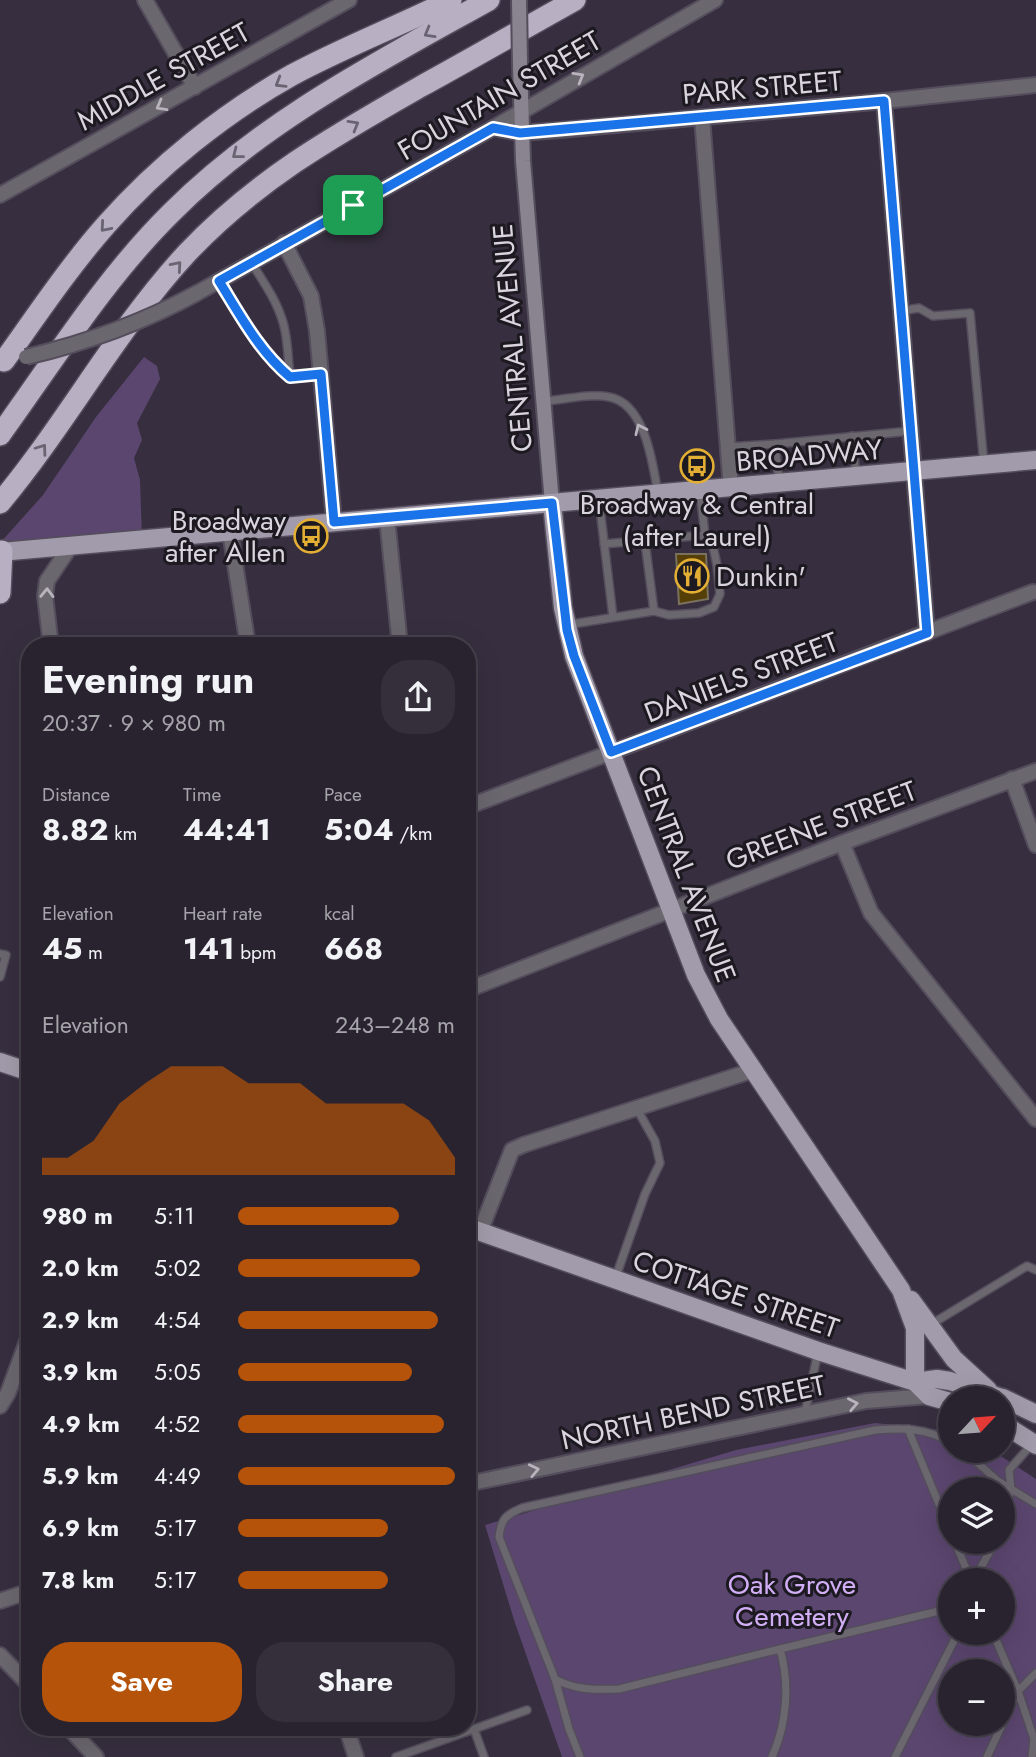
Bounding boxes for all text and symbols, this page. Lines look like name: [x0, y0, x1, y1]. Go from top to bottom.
street label: MIDDLE STREET: [69, 12, 257, 141]
street label: FOUNTAIN STREET: [390, 20, 609, 170]
one-way arrow: [424, 25, 437, 38]
street label: PARK STREET: [681, 60, 843, 115]
one-way arrow: [571, 72, 584, 85]
one-way arrow: [274, 75, 287, 88]
one-way arrow: [156, 98, 169, 111]
one-way arrow: [346, 120, 359, 133]
one-way arrow: [232, 146, 245, 158]
pin: [323, 175, 383, 235]
icon: arrive: [334, 186, 372, 224]
one-way arrow: [101, 219, 113, 232]
street label: CENTRAL AVENUE: [482, 222, 543, 454]
one-way arrow: [169, 261, 181, 274]
one-way arrow: [635, 424, 649, 436]
street label: BROADWAY: [734, 429, 884, 482]
one-way arrow: [34, 444, 46, 457]
bus stop icon: Broadway & Central (after Laurel): [678, 447, 716, 485]
place label: Broadway & Central (after Laurel): [580, 484, 814, 557]
place label: Broadway after Allen: [165, 500, 287, 573]
bus stop icon: Broadway after Allen: [292, 517, 330, 555]
place label: Dunkin': [716, 556, 806, 597]
restaurant icon: Dunkin': [673, 557, 711, 595]
one-way arrow: [39, 587, 55, 598]
street label: DANIELS STREET: [638, 622, 844, 733]
text: Evening run: [42, 652, 254, 707]
button: share: [381, 660, 455, 734]
text: 20:37 · 9 × 980 m: [42, 706, 226, 740]
street label: CENTRAL AVENUE: [626, 760, 747, 988]
street label: GREENE STREET: [720, 770, 923, 881]
text: Distance: [42, 781, 110, 808]
text: Time: [183, 781, 221, 808]
text: Pace: [324, 781, 362, 808]
text: 8.82: [42, 808, 109, 851]
text: 44:41: [183, 808, 271, 851]
text: 5:04: [324, 808, 394, 851]
text: km: [109, 820, 137, 847]
text: /km: [394, 820, 432, 847]
text: Elevation: [42, 900, 114, 927]
text: Heart rate: [183, 900, 262, 927]
text: kcal: [324, 900, 355, 927]
text: 45: [42, 927, 82, 970]
text: 141: [183, 927, 234, 970]
text: 668: [324, 927, 383, 970]
text: m: [82, 939, 103, 966]
text: bpm: [234, 939, 277, 966]
text: Elevation: [42, 1008, 129, 1042]
text: 243–248 m: [335, 1008, 455, 1042]
text: 980 m: [42, 1199, 113, 1233]
text: 5:11: [154, 1199, 195, 1233]
street label: COTTAGE STREET: [627, 1240, 844, 1349]
text: 2.0 km: [42, 1251, 119, 1285]
text: 5:02: [154, 1251, 201, 1285]
text: 2.9 km: [42, 1303, 119, 1337]
text: 4:54: [154, 1303, 201, 1337]
text: 3.9 km: [42, 1355, 118, 1389]
text: 5:05: [154, 1355, 201, 1389]
street label: NORTH BEND STREET: [557, 1364, 829, 1461]
north arrow: [938, 1386, 1015, 1463]
map controls: [938, 1386, 1015, 1736]
one-way arrow: [847, 1397, 859, 1412]
text: 4.9 km: [42, 1407, 120, 1441]
text: 4:52: [154, 1407, 200, 1441]
text: 5.9 km: [42, 1459, 119, 1493]
text: 4:49: [154, 1459, 201, 1493]
one-way arrow: [528, 1463, 540, 1478]
button: layers: [938, 1477, 1015, 1554]
text: 6.9 km: [42, 1511, 119, 1545]
text: 5:17: [154, 1511, 196, 1545]
text: 7.8 km: [42, 1563, 114, 1597]
text: 5:17: [154, 1563, 196, 1597]
park label: Oak Grove Cemetery: [728, 1564, 856, 1637]
button: +: [938, 1568, 1015, 1645]
button: Save: [42, 1642, 242, 1722]
button: Share: [256, 1642, 455, 1722]
button: −: [938, 1659, 1015, 1736]

